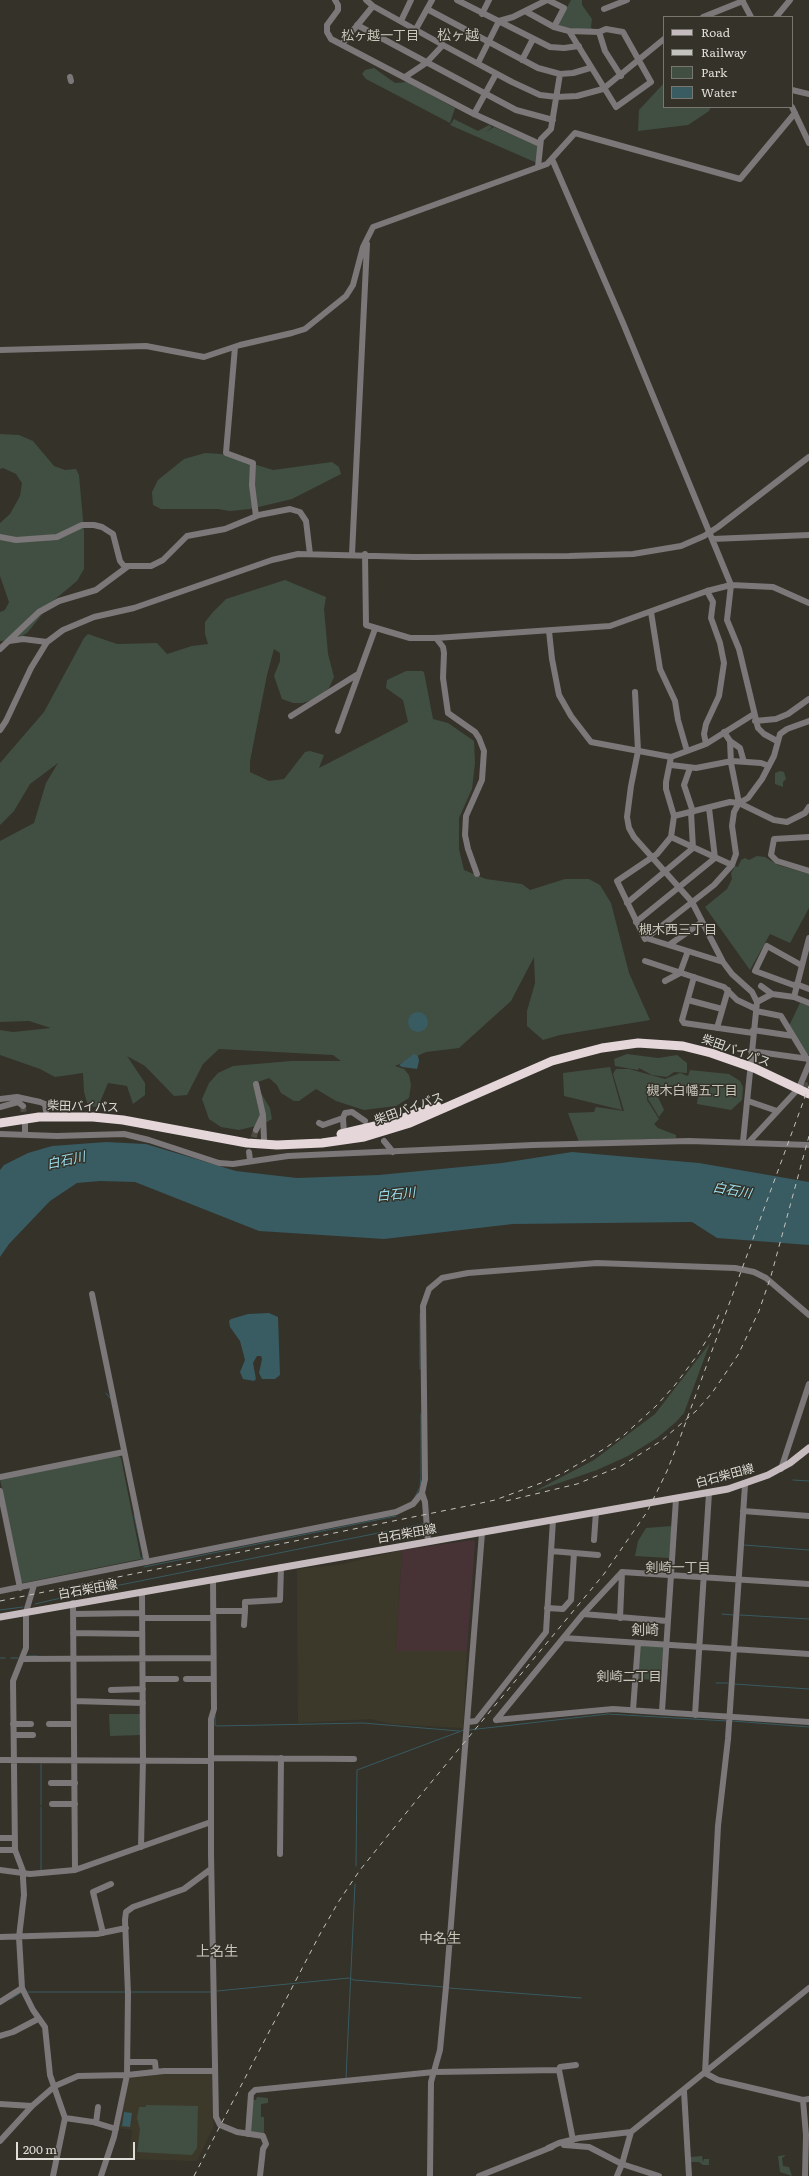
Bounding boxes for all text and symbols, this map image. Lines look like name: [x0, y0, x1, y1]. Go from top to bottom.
legend: [663, 16, 793, 108]
text: Road: [701, 23, 730, 41]
district label: 松ヶ越一丁目: [341, 28, 419, 44]
district label: 松ヶ越: [437, 28, 479, 44]
text: Railway: [701, 43, 747, 61]
text: Park: [701, 63, 727, 81]
text: Water: [701, 83, 737, 101]
district label: 槻木西三丁目: [639, 922, 717, 938]
street label: 柴田バイパス: [700, 1032, 772, 1070]
district label: 槻木白幡五丁目: [647, 1083, 737, 1099]
street label: 柴田バイパス: [373, 1090, 445, 1128]
street label: 柴田バイパス: [47, 1099, 119, 1115]
water label: 白石川: [45, 1149, 87, 1173]
water label: 白石川: [711, 1180, 753, 1202]
water label: 白石川: [376, 1185, 416, 1205]
street label: 白石柴田線: [694, 1461, 756, 1491]
street label: 白石柴田線: [376, 1522, 438, 1546]
district label: 剣崎一丁目: [646, 1560, 710, 1576]
street label: 白石柴田線: [57, 1578, 119, 1602]
district label: 剣崎: [631, 1623, 659, 1639]
district label: 剣崎二丁目: [597, 1669, 661, 1685]
district label: 中名生: [419, 1931, 461, 1947]
district label: 上名生: [196, 1944, 238, 1960]
scale bar: [18, 2134, 137, 2160]
text: 200 m: [23, 2140, 57, 2158]

